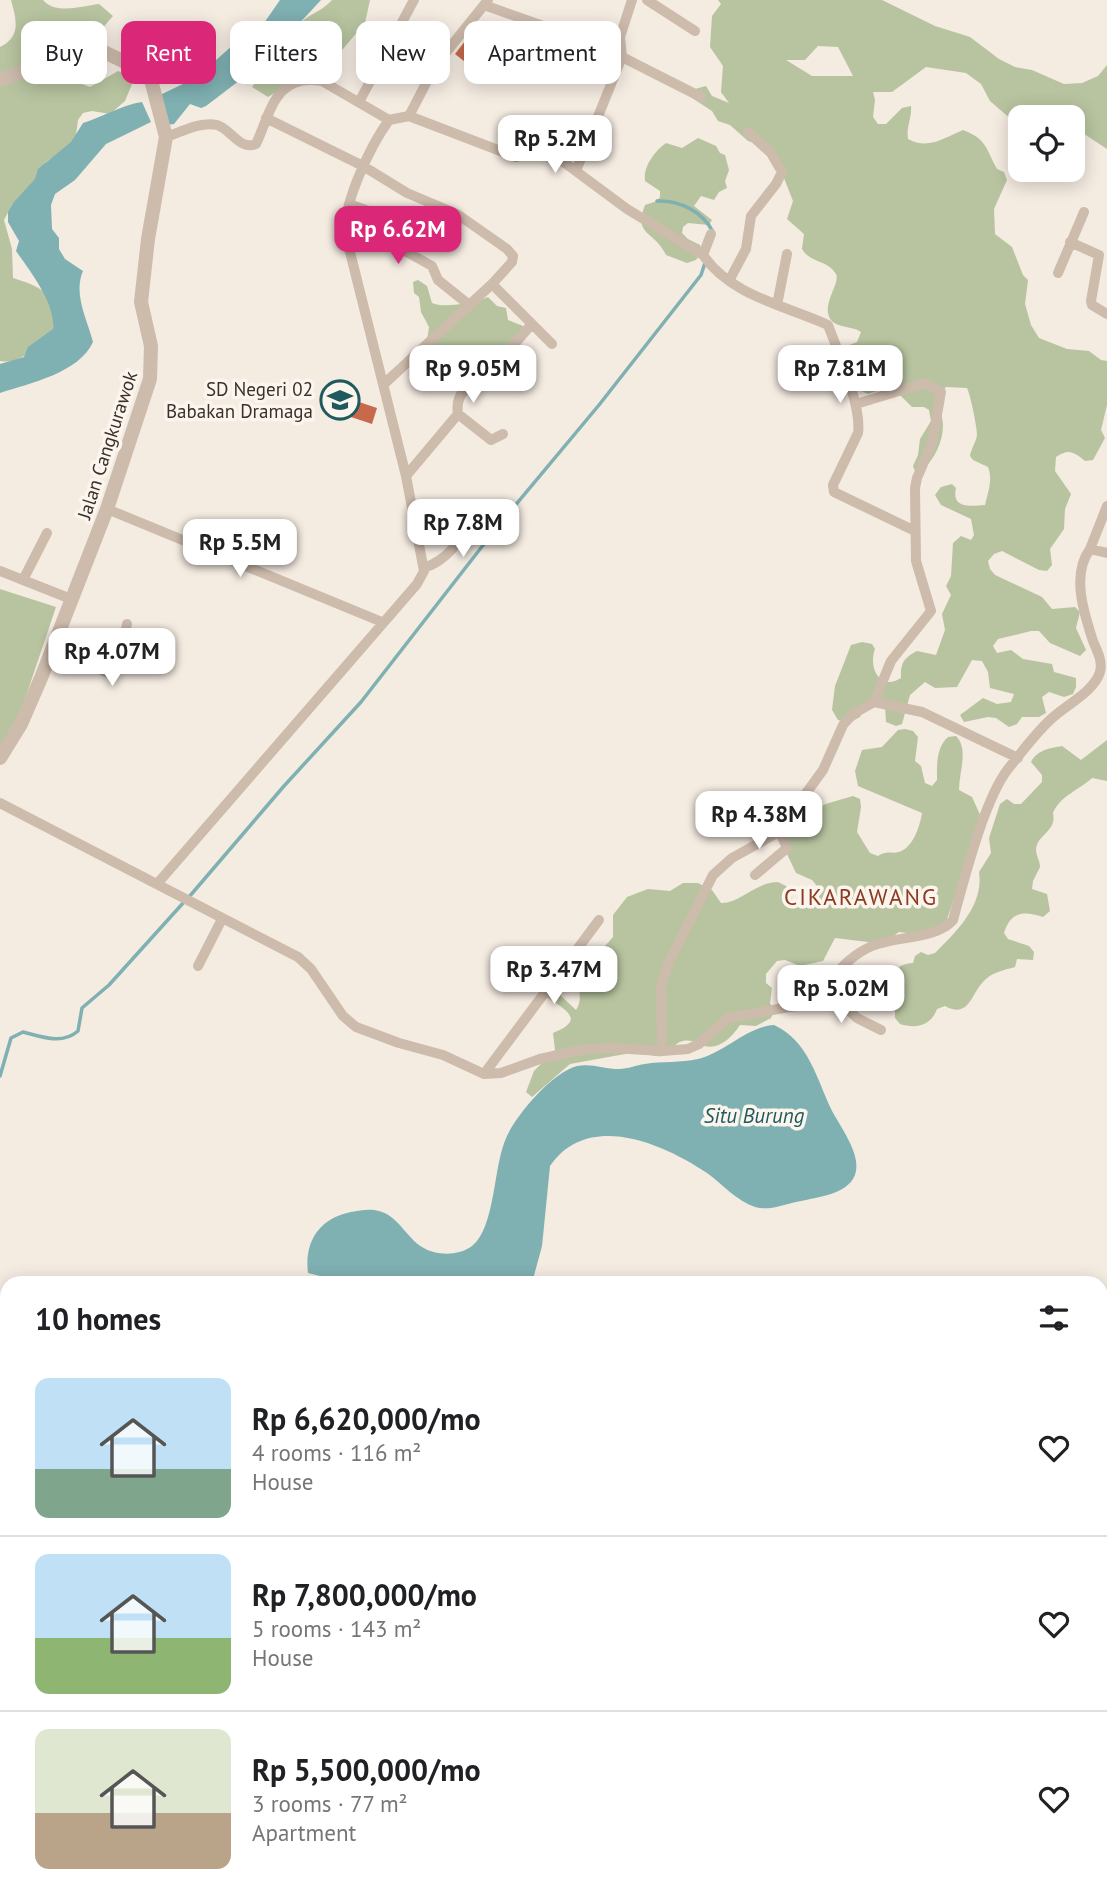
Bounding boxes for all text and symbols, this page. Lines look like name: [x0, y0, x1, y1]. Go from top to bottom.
chip: Buy: [21, 21, 107, 84]
chip: Rent: [121, 21, 216, 84]
chip: Filters: [230, 21, 342, 84]
chip: New: [356, 21, 450, 84]
chip: Apartment: [464, 21, 621, 84]
map controls: [1008, 105, 1085, 182]
button: locate: [1008, 105, 1085, 182]
pin: Rp 5.2M: [490, 116, 620, 175]
text: Rp 5.2M: [514, 123, 596, 152]
pin: Rp 6.62M: [326, 206, 470, 266]
text: Rp 6.62M: [350, 214, 446, 243]
pin: Rp 9.05M: [401, 346, 545, 405]
pin: Rp 7.81M: [768, 346, 912, 405]
text: Rp 9.05M: [425, 353, 521, 382]
text: Rp 7.81M: [794, 353, 886, 382]
street label: Jalan Cangkurawok: [71, 368, 142, 523]
place label: SD Negeri 02 Babakan Dramaga: [166, 377, 313, 423]
school or university icon: SD Negeri 02 Babakan Dramaga: [319, 379, 361, 421]
pin: Rp 7.8M: [398, 500, 528, 559]
text: Rp 7.8M: [423, 507, 503, 536]
pin: Rp 5.5M: [175, 520, 305, 579]
text: Rp 5.5M: [199, 527, 281, 556]
pin: Rp 4.07M: [40, 628, 184, 688]
text: Rp 4.07M: [64, 636, 160, 665]
pin: Rp 4.38M: [687, 792, 831, 851]
text: Rp 4.38M: [711, 799, 807, 828]
district label: CIKARAWANG: [784, 882, 938, 911]
pin: Rp 3.47M: [482, 946, 626, 1006]
text: Rp 3.47M: [506, 954, 602, 983]
pin: Rp 5.02M: [769, 965, 913, 1025]
text: Rp 5.02M: [793, 973, 889, 1002]
water label: Situ Burung: [704, 1102, 805, 1129]
text: 10 homes: [35, 1299, 161, 1338]
icon: filters: [1035, 1299, 1073, 1337]
text: Rp 6,620,000/mo: [252, 1399, 481, 1438]
icon: home: [91, 1406, 175, 1490]
icon: heart: [1035, 1429, 1073, 1467]
text: 4 rooms · 116 m²: [252, 1438, 421, 1467]
text: House: [252, 1467, 314, 1496]
text: Rp 7,800,000/mo: [252, 1575, 477, 1614]
icon: home: [91, 1582, 175, 1666]
icon: heart: [1035, 1605, 1073, 1643]
text: 5 rooms · 143 m²: [252, 1614, 421, 1643]
text: House: [252, 1643, 314, 1672]
text: Rp 5,500,000/mo: [252, 1750, 481, 1789]
icon: home: [91, 1757, 175, 1841]
icon: heart: [1035, 1780, 1073, 1818]
text: 3 rooms · 77 m²: [252, 1789, 408, 1818]
text: Apartment: [252, 1818, 356, 1847]

